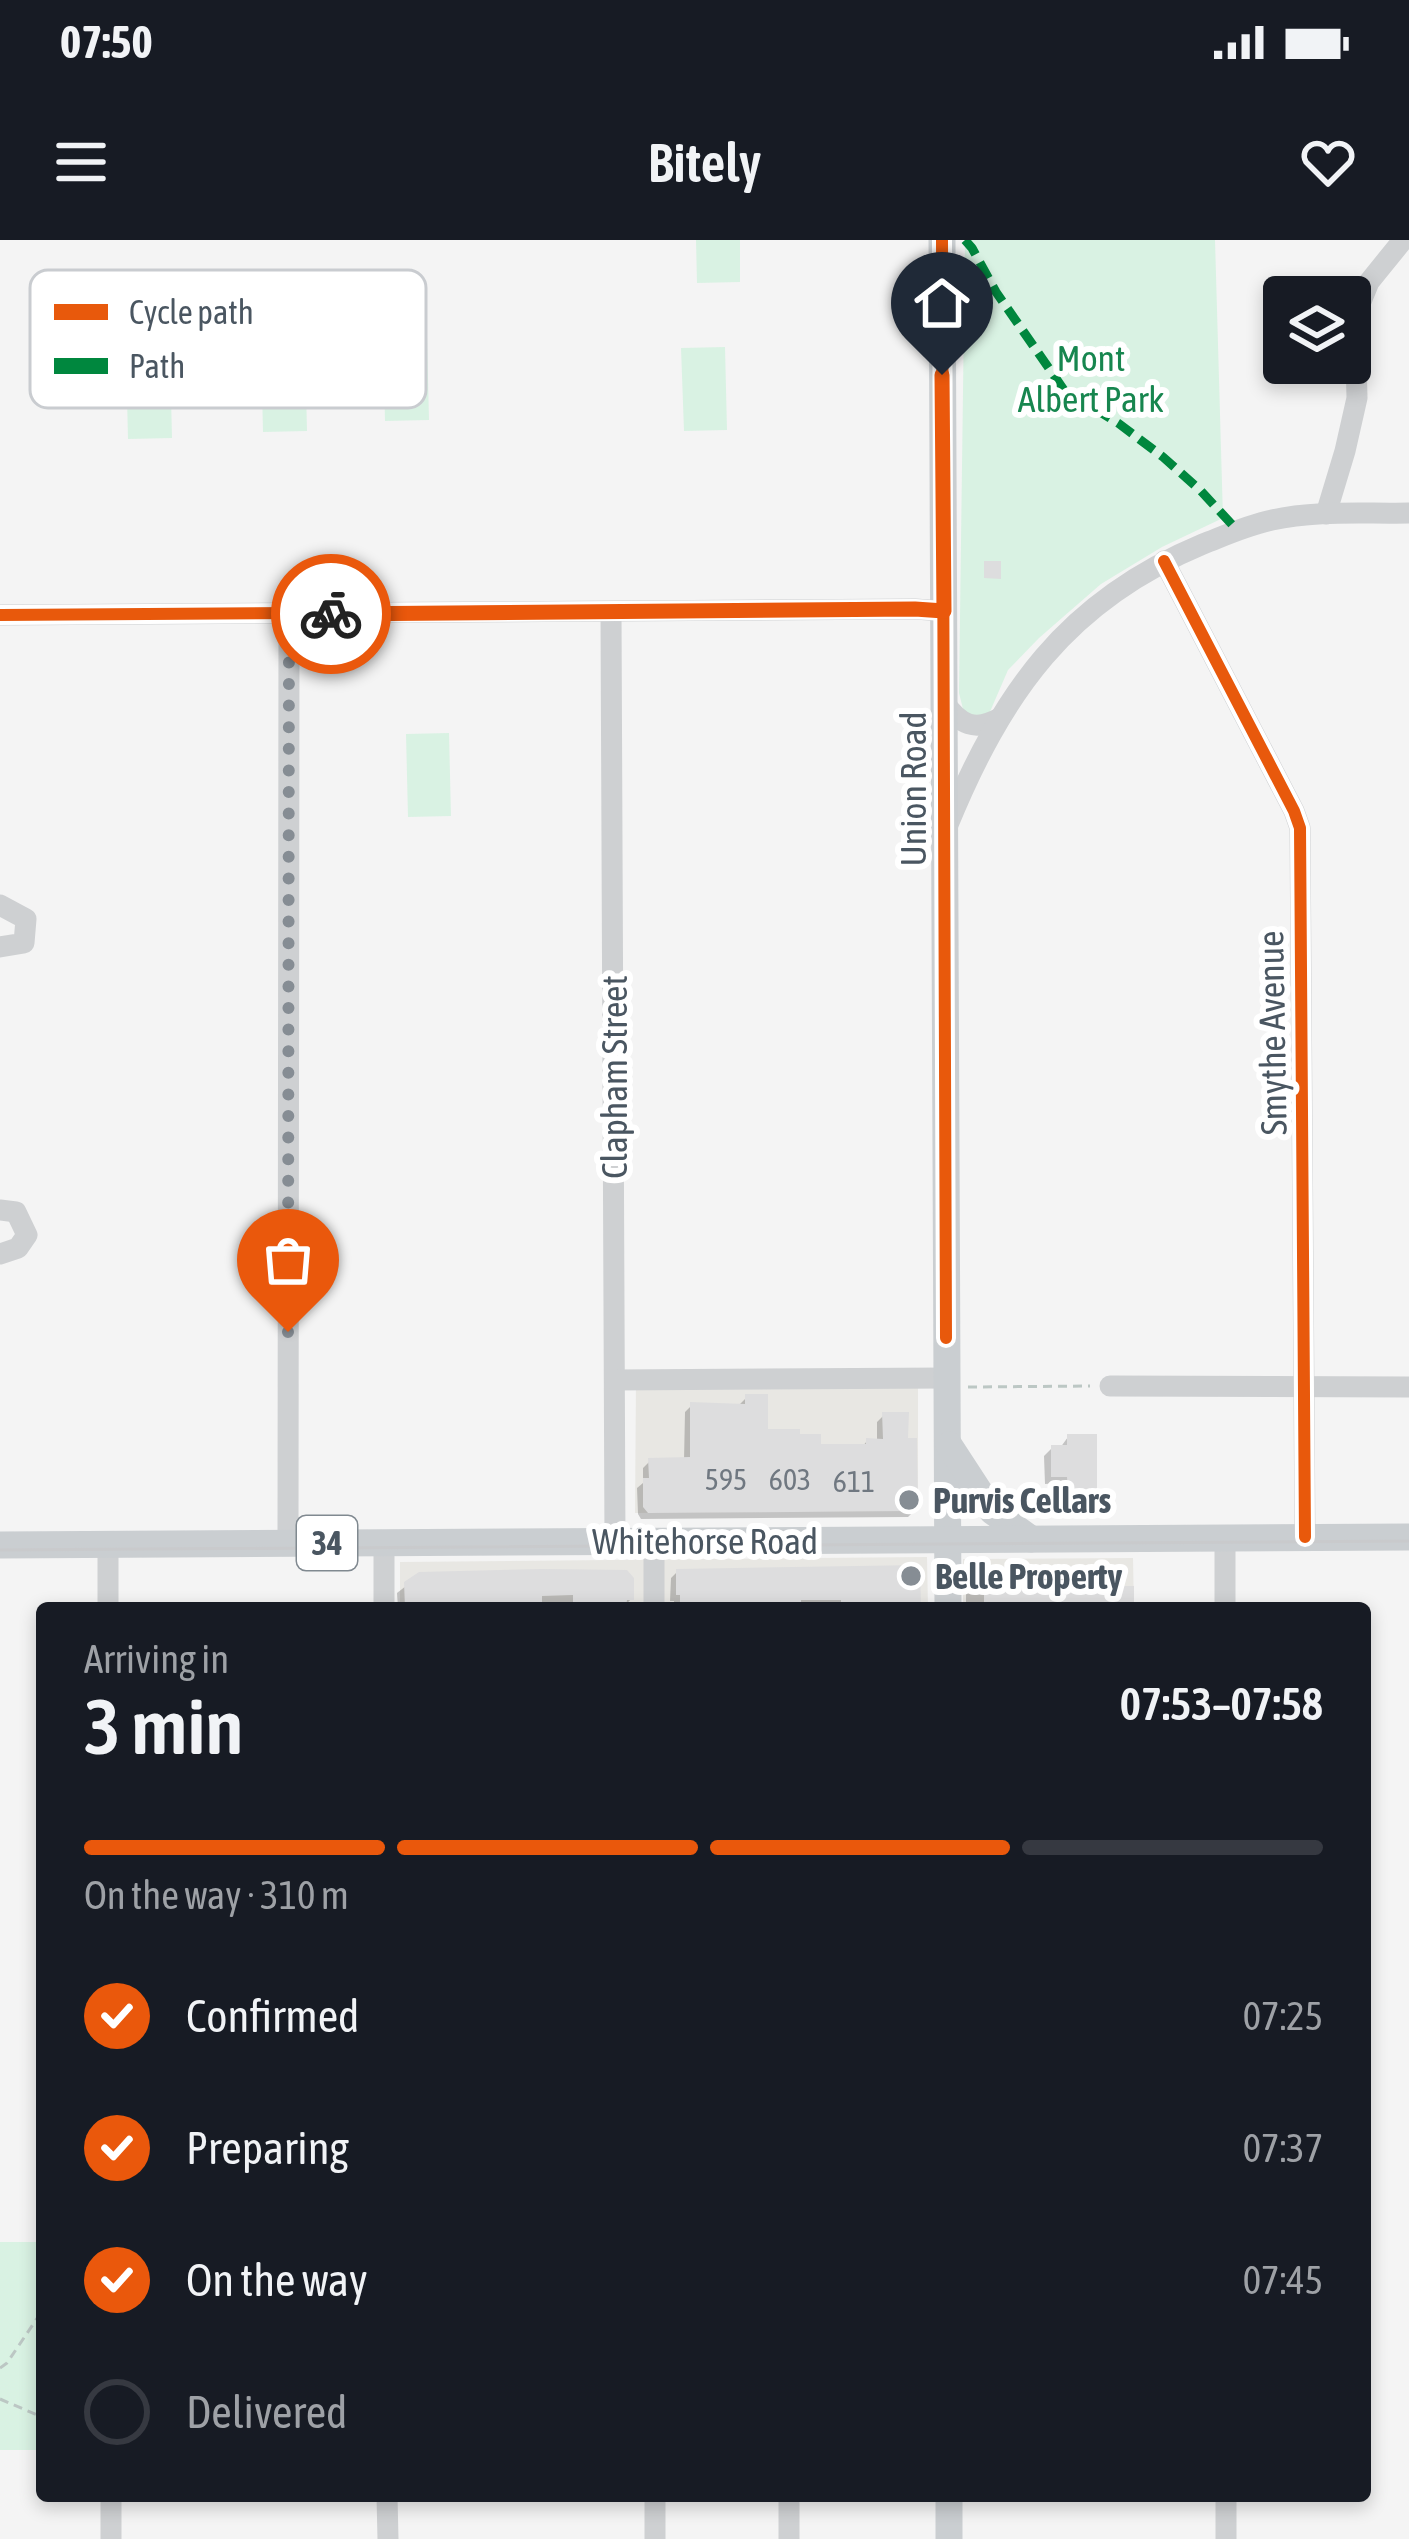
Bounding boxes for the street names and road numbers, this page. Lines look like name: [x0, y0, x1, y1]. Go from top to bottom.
street label: Union Road: [892, 711, 934, 867]
street label: Smythe Avenue: [1249, 930, 1295, 1136]
street label: Clapham Street: [593, 975, 635, 1179]
road number: 34: [297, 1516, 357, 1570]
street label: Whitehorse Road: [592, 1520, 818, 1562]

